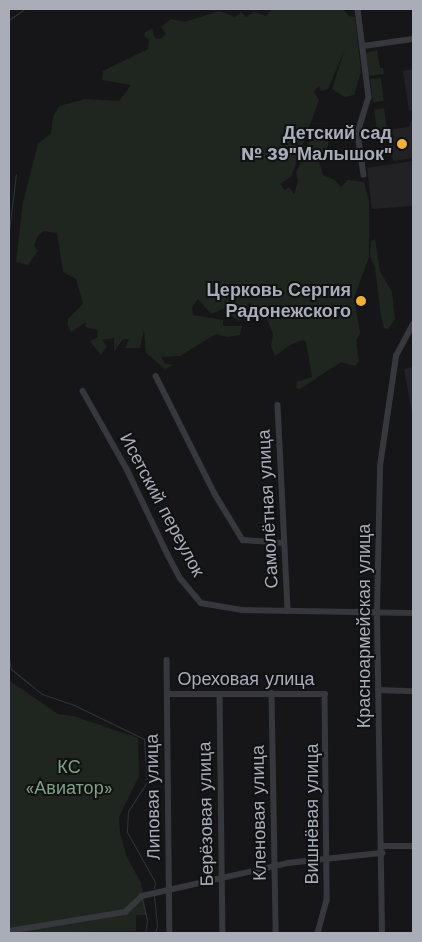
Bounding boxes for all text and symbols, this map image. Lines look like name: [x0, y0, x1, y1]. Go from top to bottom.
place label: Детский сад № 39"Малышок": [241, 123, 392, 166]
marker: Детский сад № 39"Малышок": [396, 138, 408, 150]
place label: Церковь Сергия Радонежского: [207, 280, 351, 322]
marker: Церковь Сергия Радонежского: [355, 295, 367, 307]
street label: Самолётная улица: [253, 429, 283, 589]
street label: Исетский переулок: [115, 430, 209, 580]
street label: Красноармейская улица: [353, 524, 375, 728]
street label: Ореховая улица: [177, 668, 315, 690]
street label: Липовая улица: [141, 734, 165, 860]
street label: Берёзовая улица: [194, 742, 218, 886]
street label: Вишнёвая улица: [301, 743, 323, 885]
street label: Кленовая улица: [247, 745, 271, 881]
park label: КС «Авиатор»: [25, 757, 113, 800]

